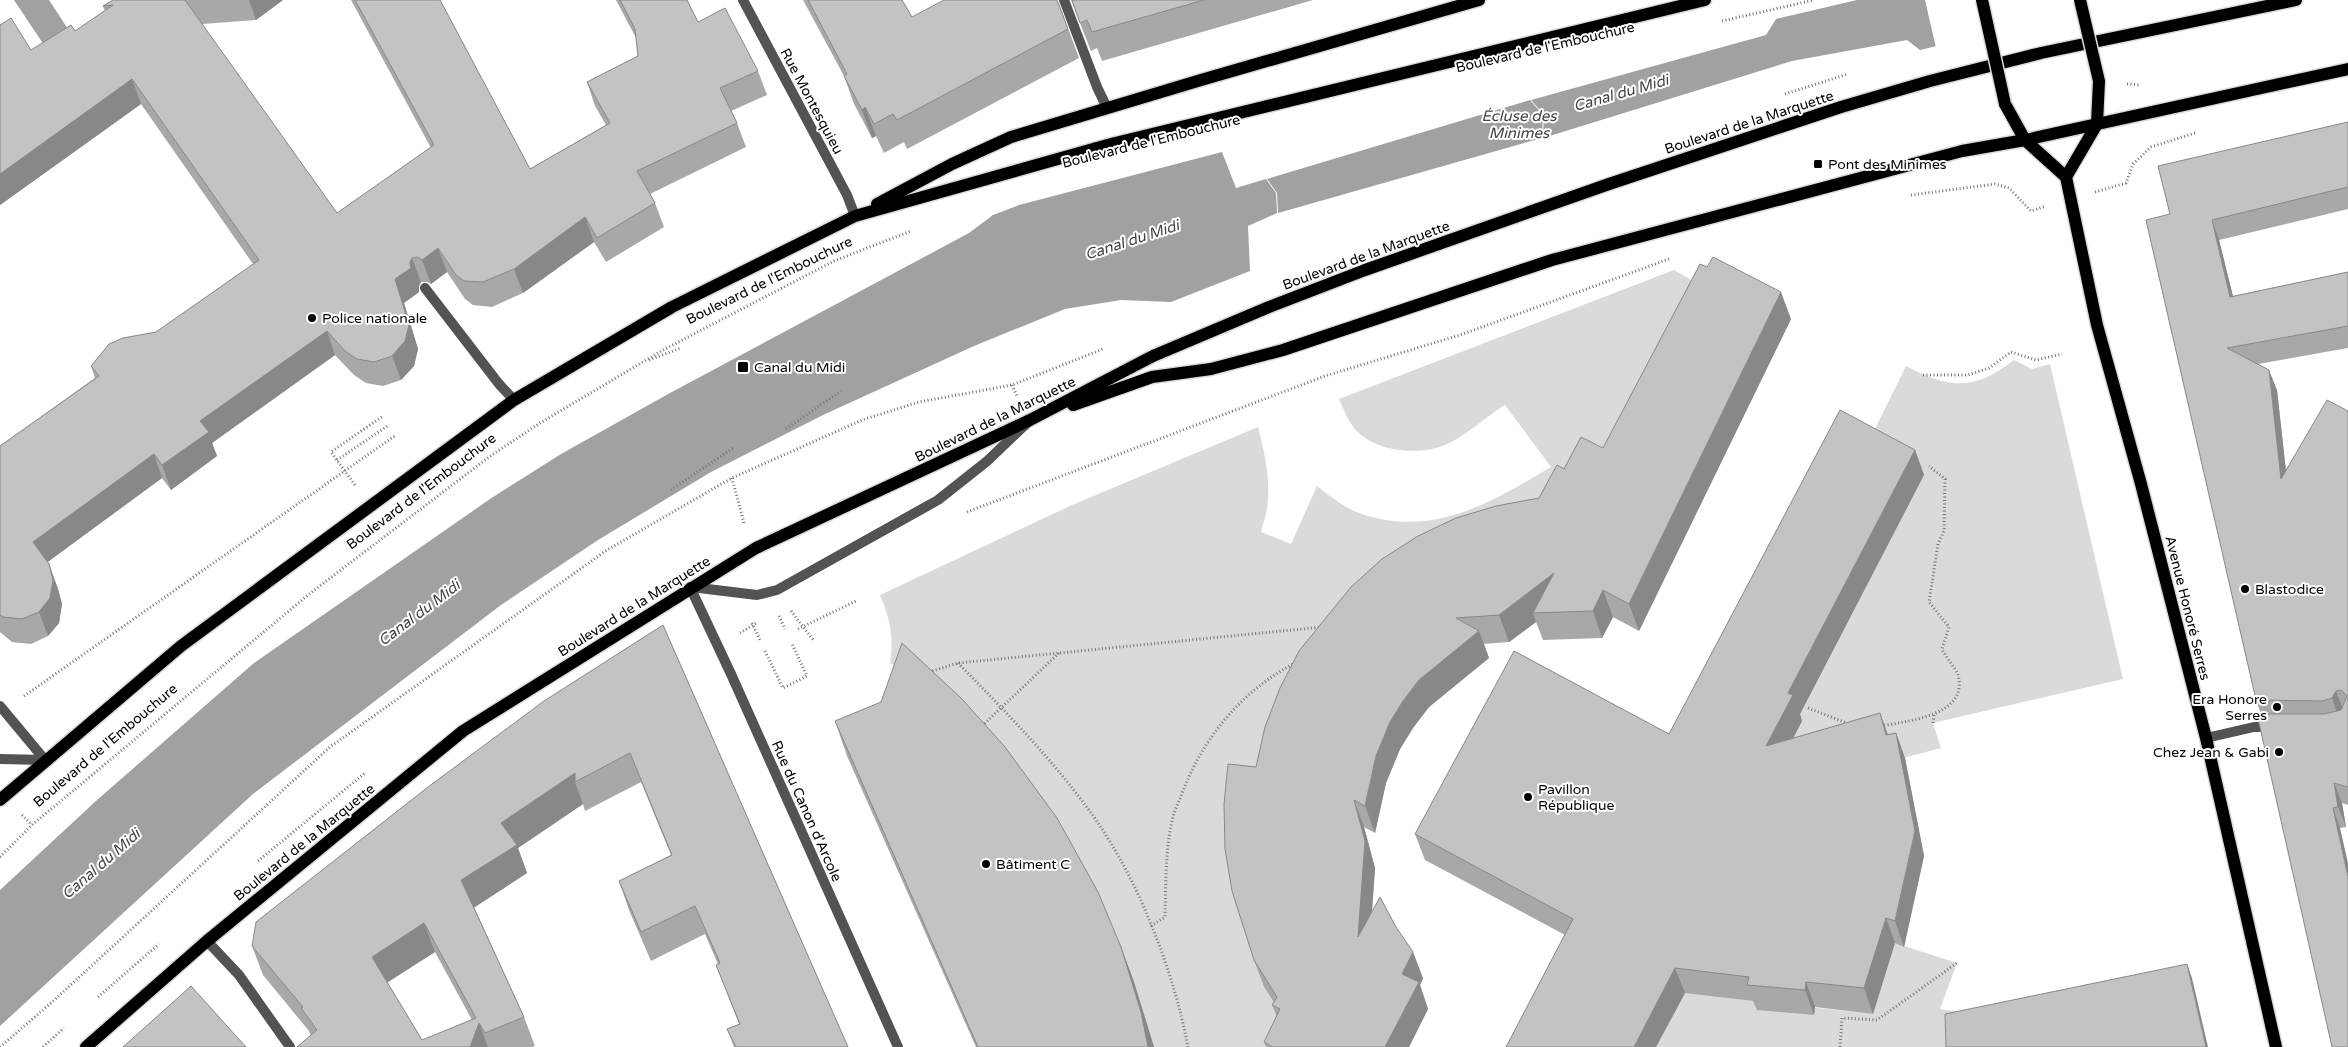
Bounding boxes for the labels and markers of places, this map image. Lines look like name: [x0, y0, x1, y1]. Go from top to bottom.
place label: Pont des Minimes: [1828, 156, 1947, 173]
marker: Pont des Minimes: [1812, 158, 1824, 170]
place label: Police nationale: [322, 310, 427, 327]
marker: Police nationale: [306, 312, 318, 324]
place label: Canal du Midi: [754, 359, 845, 376]
marker: Canal du Midi: [736, 360, 750, 374]
place label: Blastodice: [2255, 581, 2324, 598]
marker: Blastodice: [2239, 583, 2251, 595]
place label: Era Honore Serres: [2192, 691, 2267, 724]
marker: Era Honore Serres: [2271, 701, 2283, 713]
place label: Chez Jean & Gabi: [2153, 744, 2269, 761]
marker: Chez Jean & Gabi: [2273, 746, 2285, 758]
place label: Pavillon République: [1538, 781, 1614, 814]
marker: Pavillon République: [1522, 791, 1534, 803]
place label: Bâtiment C: [996, 856, 1070, 873]
marker: Bâtiment C: [980, 858, 992, 870]

